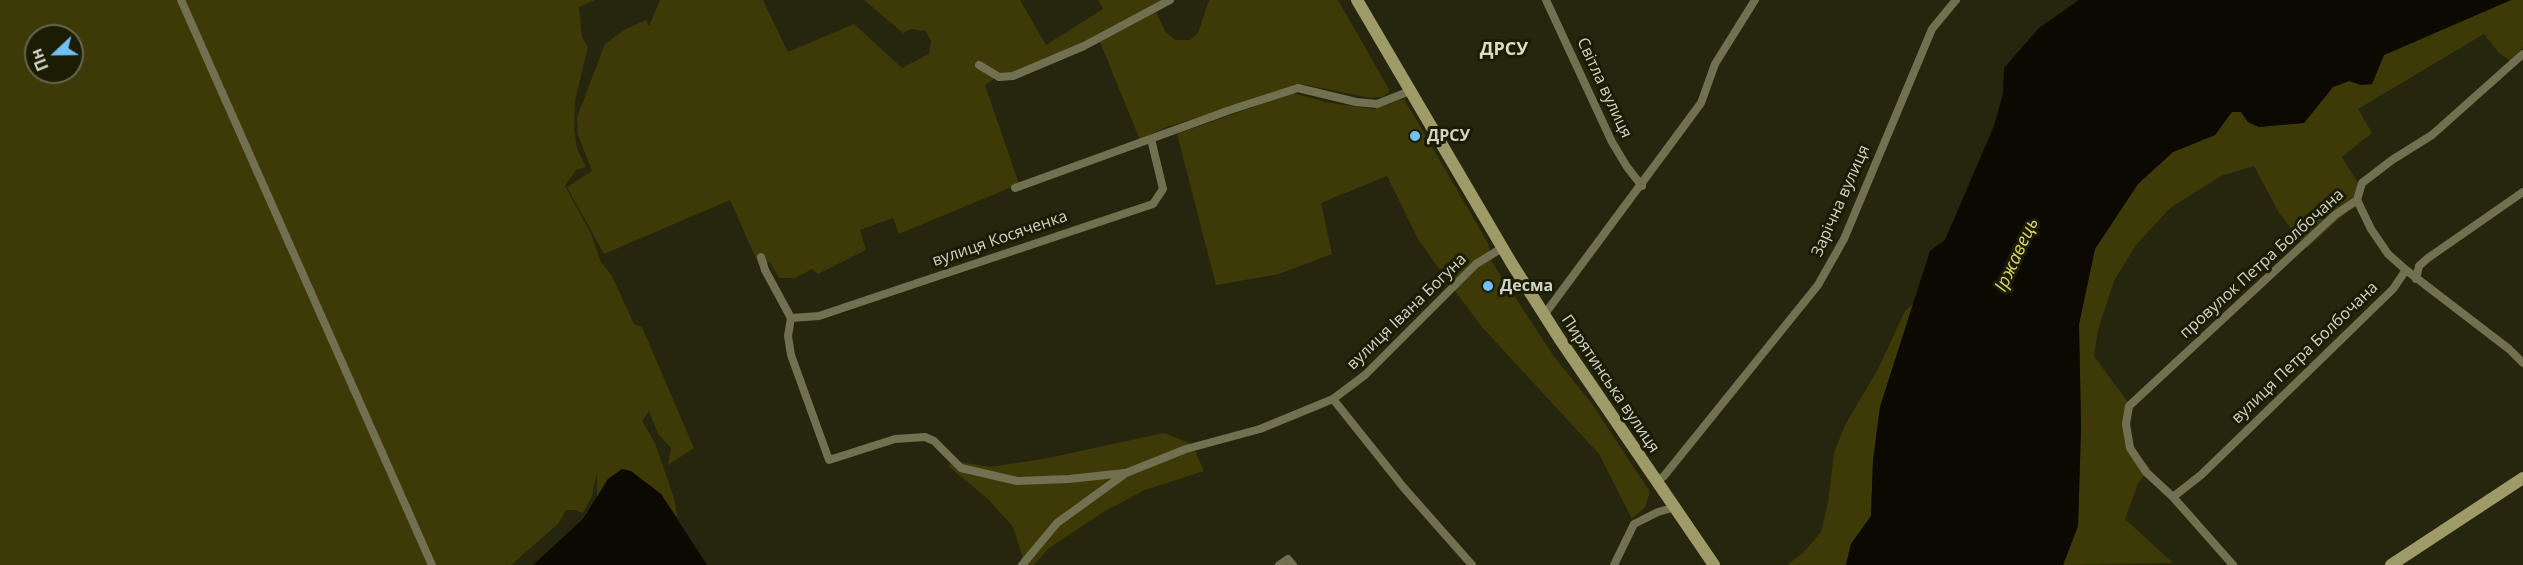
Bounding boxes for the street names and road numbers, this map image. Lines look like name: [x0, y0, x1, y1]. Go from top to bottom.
street label: Світла вулиця: [1572, 35, 1636, 141]
street label: Зарічна вулиця: [1808, 142, 1874, 260]
street label: провулок Петра Болбочана: [2176, 185, 2348, 343]
street label: вулиця Косяченка: [930, 207, 1070, 271]
street label: вулиця Івана Богуна: [1343, 250, 1471, 374]
street label: вулиця Петра Болбочана: [2228, 278, 2382, 428]
street label: Пирятинська вулиця: [1557, 311, 1663, 457]

